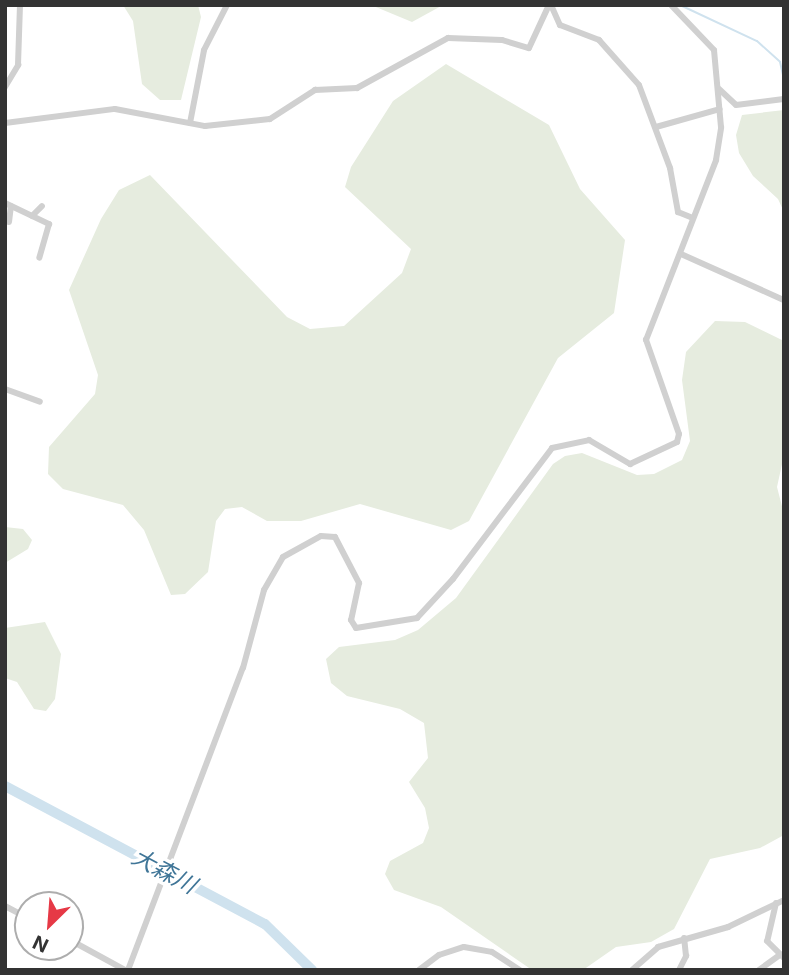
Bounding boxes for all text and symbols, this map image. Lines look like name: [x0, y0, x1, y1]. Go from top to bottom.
water label: 大森川: [127, 843, 201, 899]
north arrow: [14, 891, 84, 961]
text: N: [29, 930, 52, 957]

